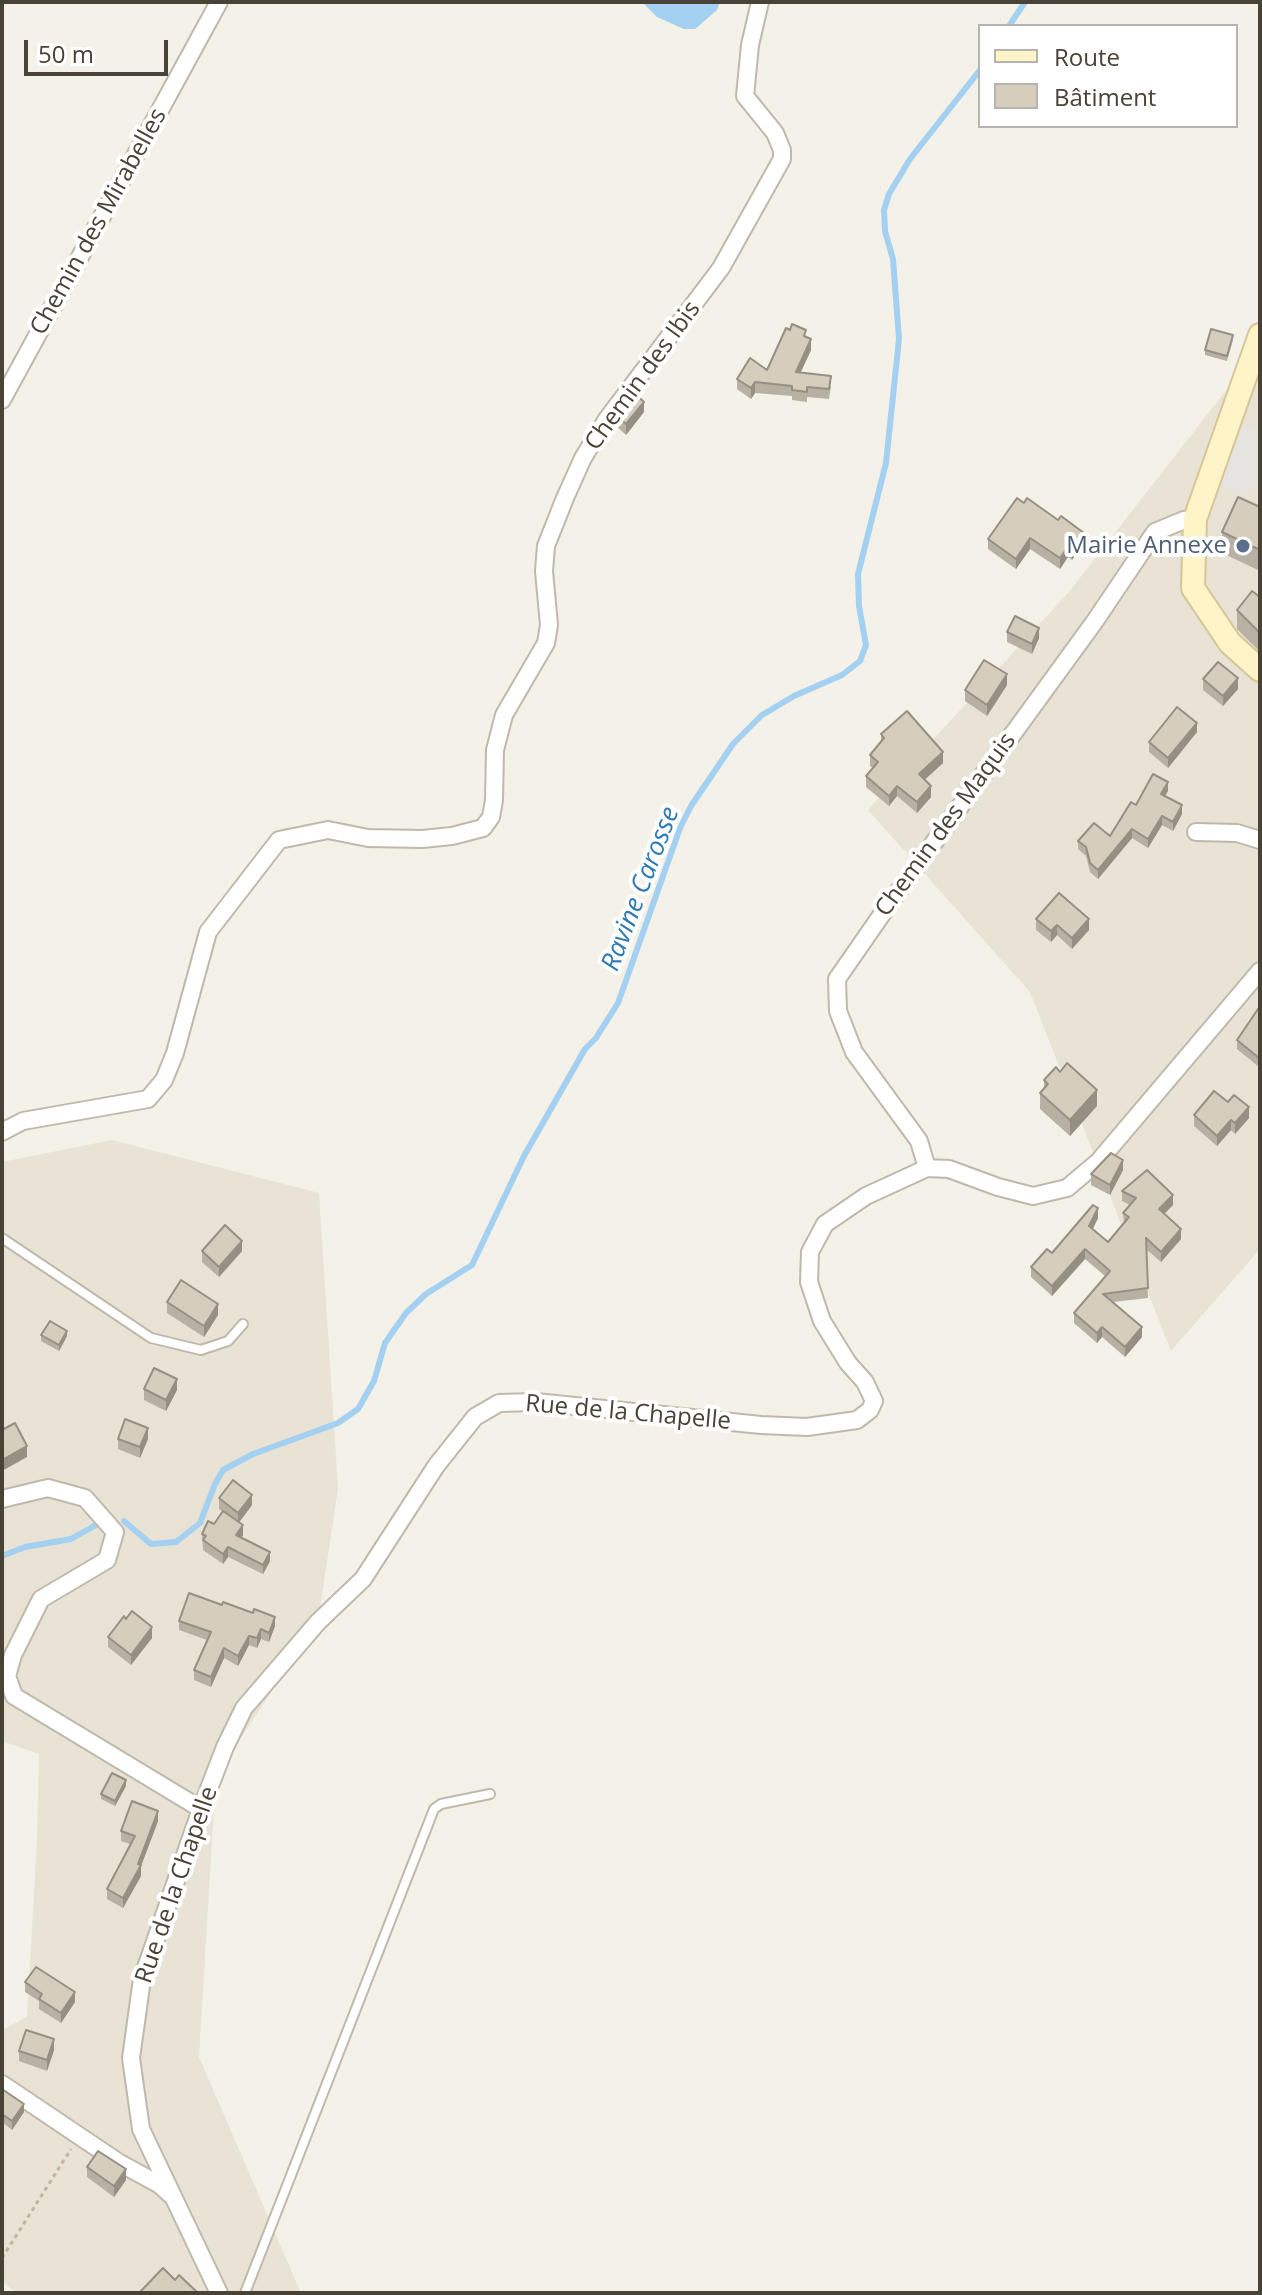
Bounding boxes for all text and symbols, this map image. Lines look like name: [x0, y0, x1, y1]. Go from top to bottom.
scale bar: [28, 24, 172, 74]
legend: [978, 24, 1238, 128]
text: 50 m: [38, 37, 94, 70]
text: Route: [1054, 40, 1120, 73]
text: Bâtiment: [1054, 80, 1156, 113]
street label: Chemin des Mirabelles: [25, 104, 173, 340]
street label: Chemin des Ibis: [579, 296, 707, 456]
place label: Mairie Annexe: [1066, 532, 1227, 560]
marker: Mairie Annexe: [1234, 537, 1252, 555]
street label: Chemin des Maquis: [870, 727, 1022, 923]
water label: Ravine Carosse: [595, 803, 687, 975]
street label: Rue de la Chapelle: [524, 1390, 732, 1436]
street label: Rue de la Chapelle: [130, 1783, 224, 1987]

